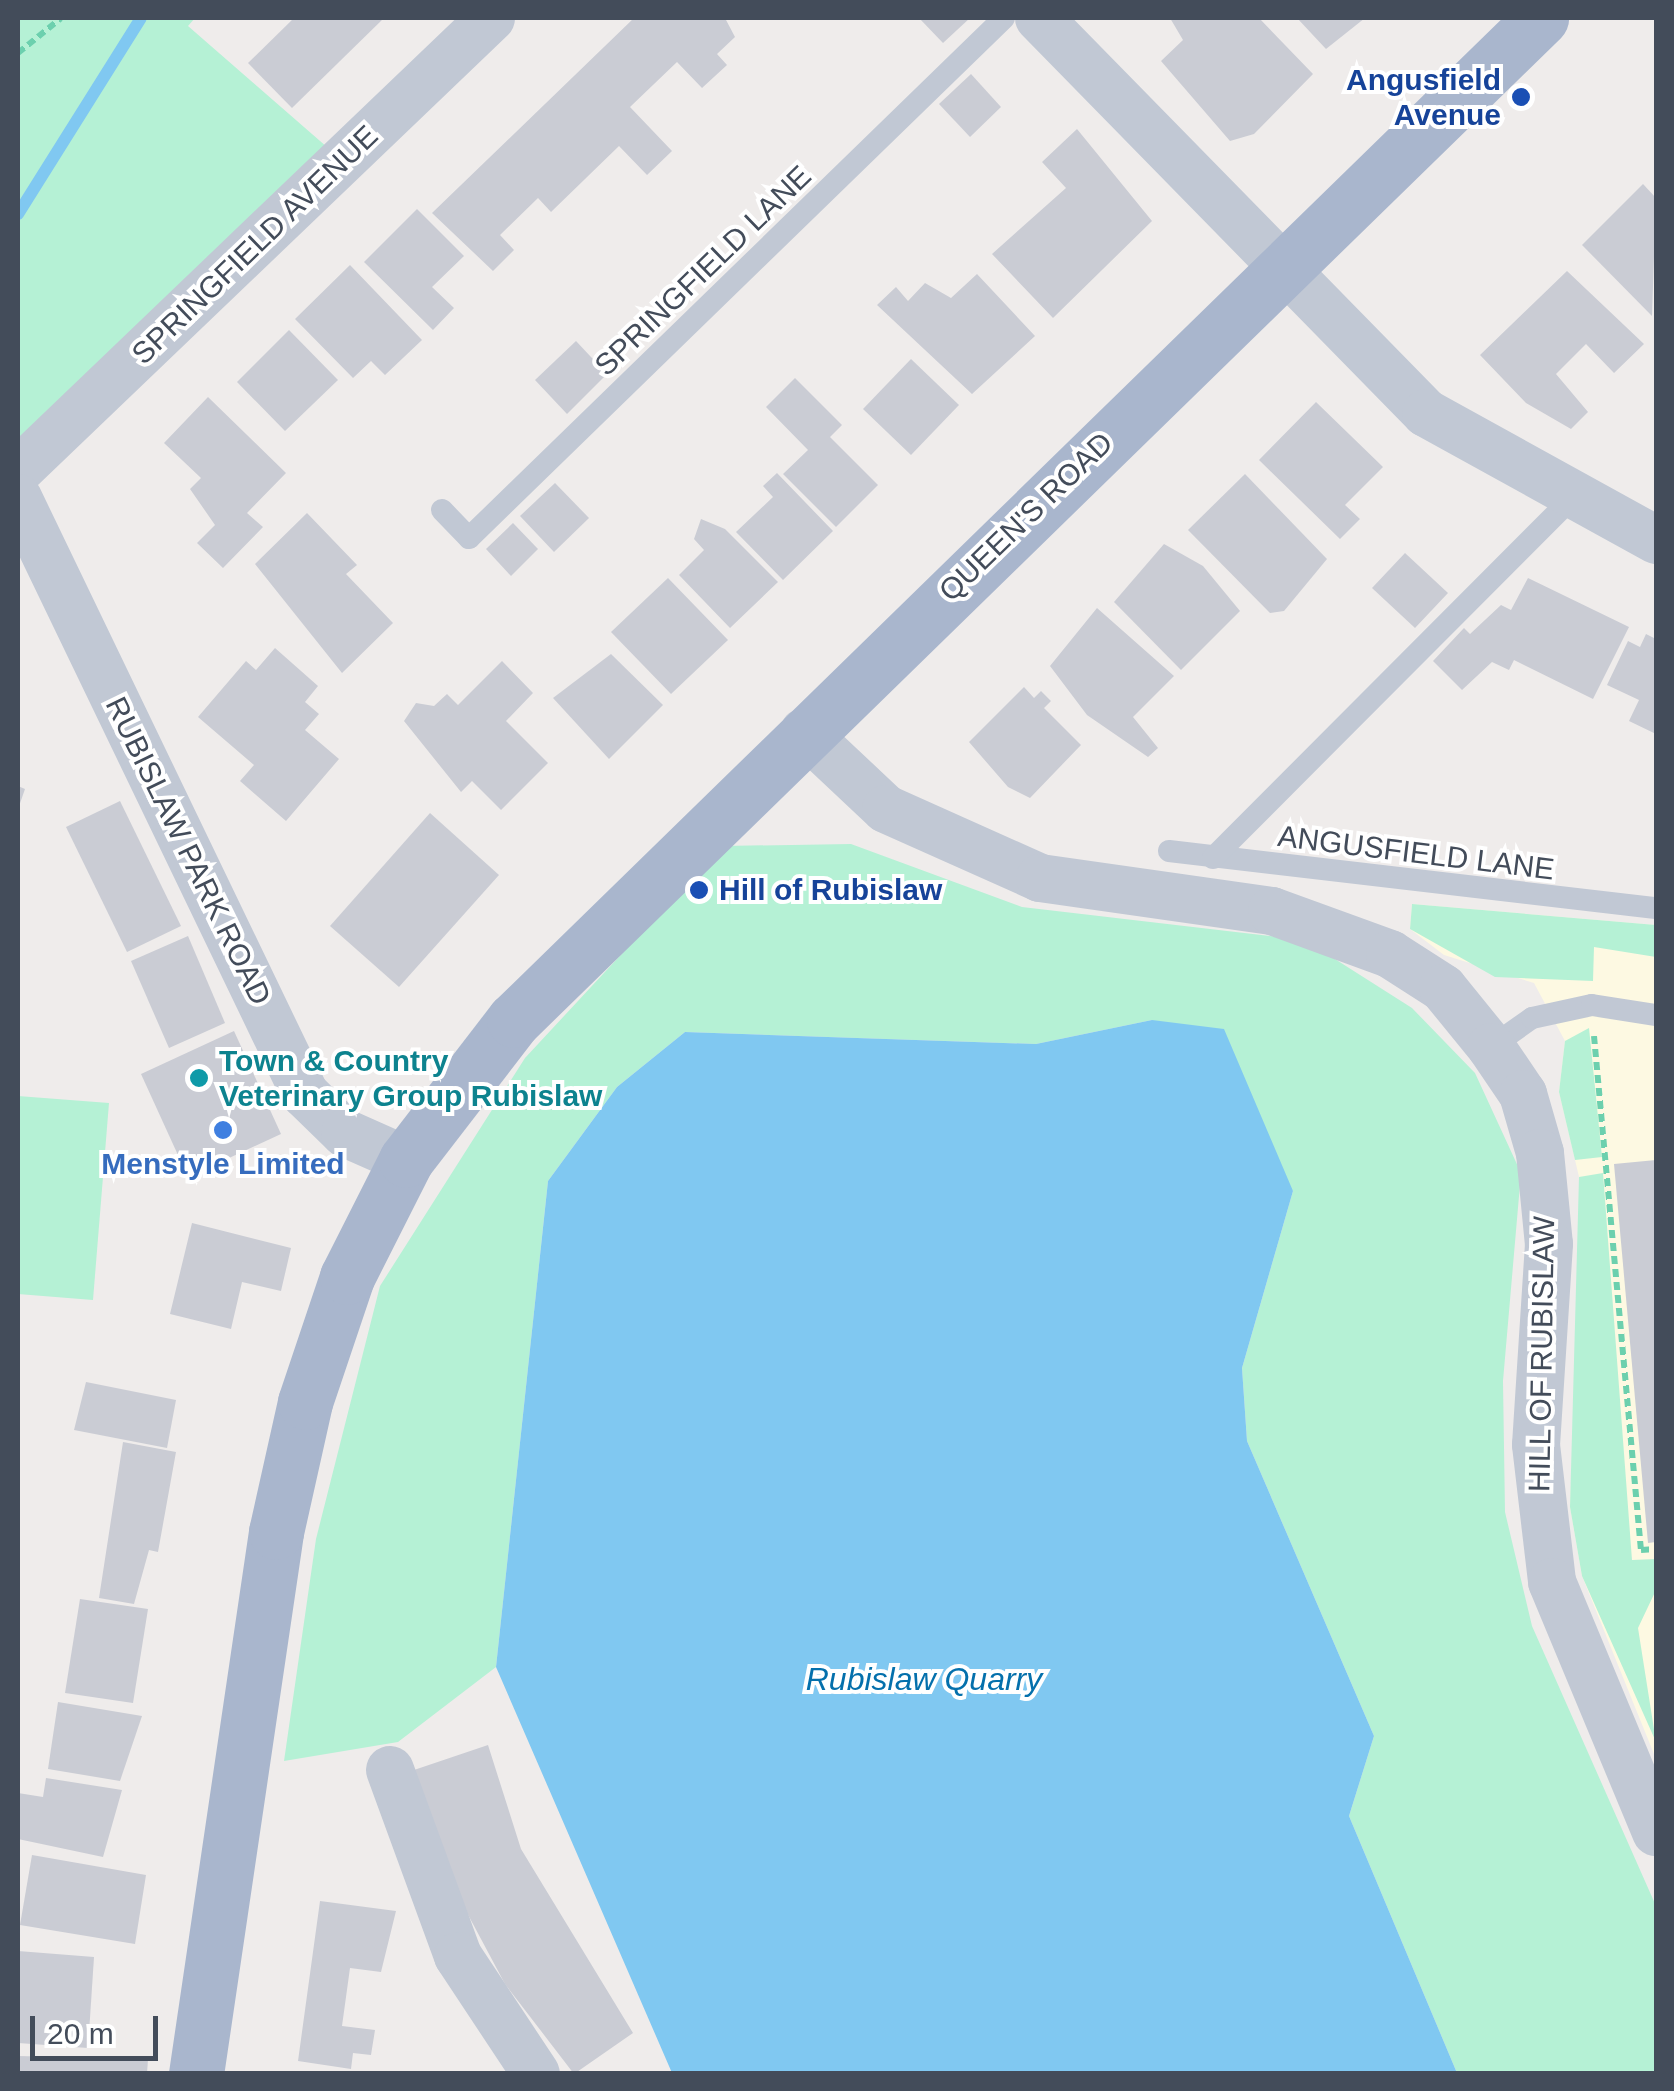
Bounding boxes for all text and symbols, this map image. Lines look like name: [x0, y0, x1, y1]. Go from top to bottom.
place label: Angusfield Avenue: [1346, 62, 1501, 132]
marker: Angusfield Avenue: [1510, 86, 1532, 108]
street label: SPRINGFIELD AVENUE: [124, 118, 386, 372]
street label: SPRINGFIELD LANE: [587, 158, 819, 384]
street label: QUEEN'S ROAD: [932, 425, 1120, 609]
street label: RUBISLAW PARK ROAD: [98, 691, 278, 1011]
street label: ANGUSFIELD LANE: [1276, 818, 1556, 888]
place label: Hill of Rubislaw: [719, 872, 942, 908]
marker: Hill of Rubislaw: [688, 879, 710, 901]
place label: Town & Country Veterinary Group Rubislaw: [219, 1043, 602, 1114]
marker: Town & Country Veterinary Group Rubislaw: [188, 1067, 210, 1089]
marker: Menstyle Limited: [212, 1119, 234, 1141]
place label: Menstyle Limited: [101, 1146, 345, 1182]
street label: HILL OF RUBISLAW: [1522, 1215, 1562, 1493]
water label: Rubislaw Quarry: [806, 1660, 1042, 1698]
scale bar: [35, 1996, 162, 2058]
text: 20 m: [47, 2017, 114, 2050]

